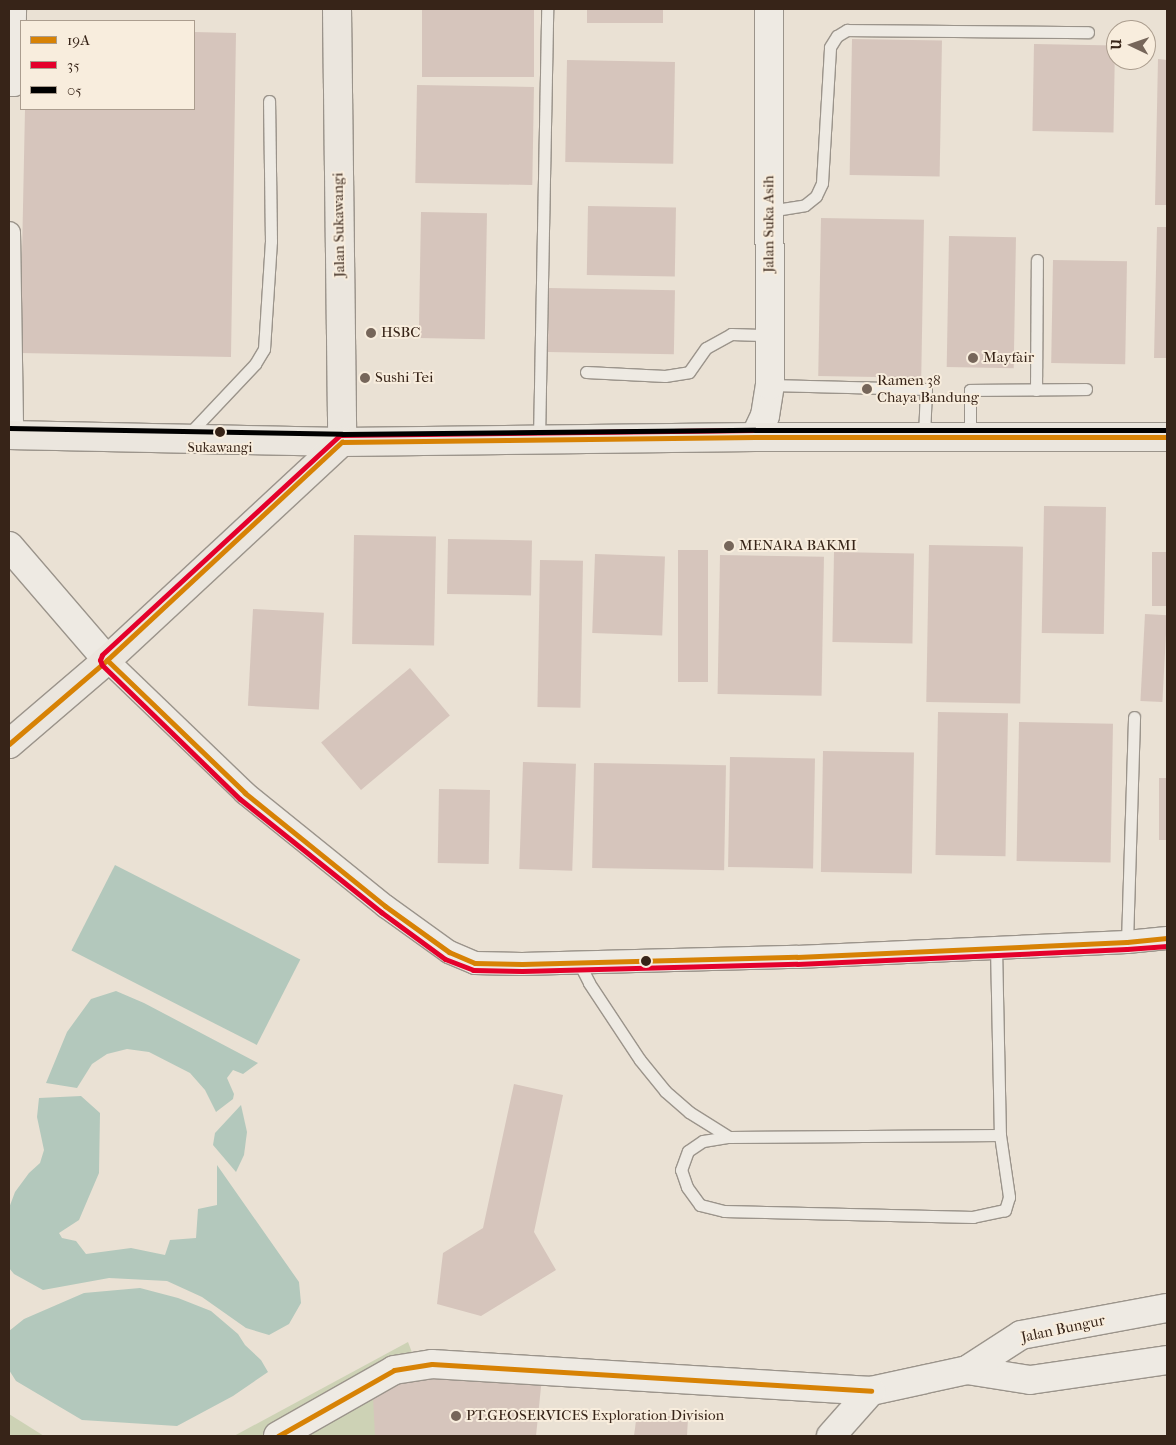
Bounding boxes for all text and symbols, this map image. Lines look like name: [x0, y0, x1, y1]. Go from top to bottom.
legend: [20, 20, 195, 110]
north arrow: [1106, 20, 1156, 70]
text: 19A: [67, 31, 90, 49]
text: U: [1108, 38, 1125, 50]
text: 35: [67, 56, 80, 74]
text: 05: [67, 81, 82, 99]
street label: Jalan Sukawangi: [329, 172, 349, 278]
street label: Jalan Suka Asih: [760, 175, 778, 273]
place label: HSBC: [381, 324, 420, 342]
marker: HSBC: [365, 327, 377, 339]
place label: Mayfair: [983, 349, 1034, 367]
marker: Mayfair: [967, 352, 979, 364]
place label: Sushi Tei: [375, 369, 433, 387]
place label: Ramen 38 Chaya Bandung: [877, 371, 979, 406]
marker: Sushi Tei: [359, 372, 371, 384]
marker: Ramen 38 Chaya Bandung: [861, 383, 873, 395]
marker: Sukawangi: [215, 427, 225, 437]
place label: Sukawangi: [187, 440, 253, 456]
place label: MENARA BAKMI: [739, 537, 856, 555]
marker: MENARA BAKMI: [723, 540, 735, 552]
unlabelled marker: [641, 956, 651, 966]
street label: Jalan Bungur: [1019, 1311, 1107, 1347]
place label: PT.GEOSERVICES Exploration Division: [466, 1407, 724, 1425]
marker: PT.GEOSERVICES Exploration Division: [450, 1410, 462, 1422]

